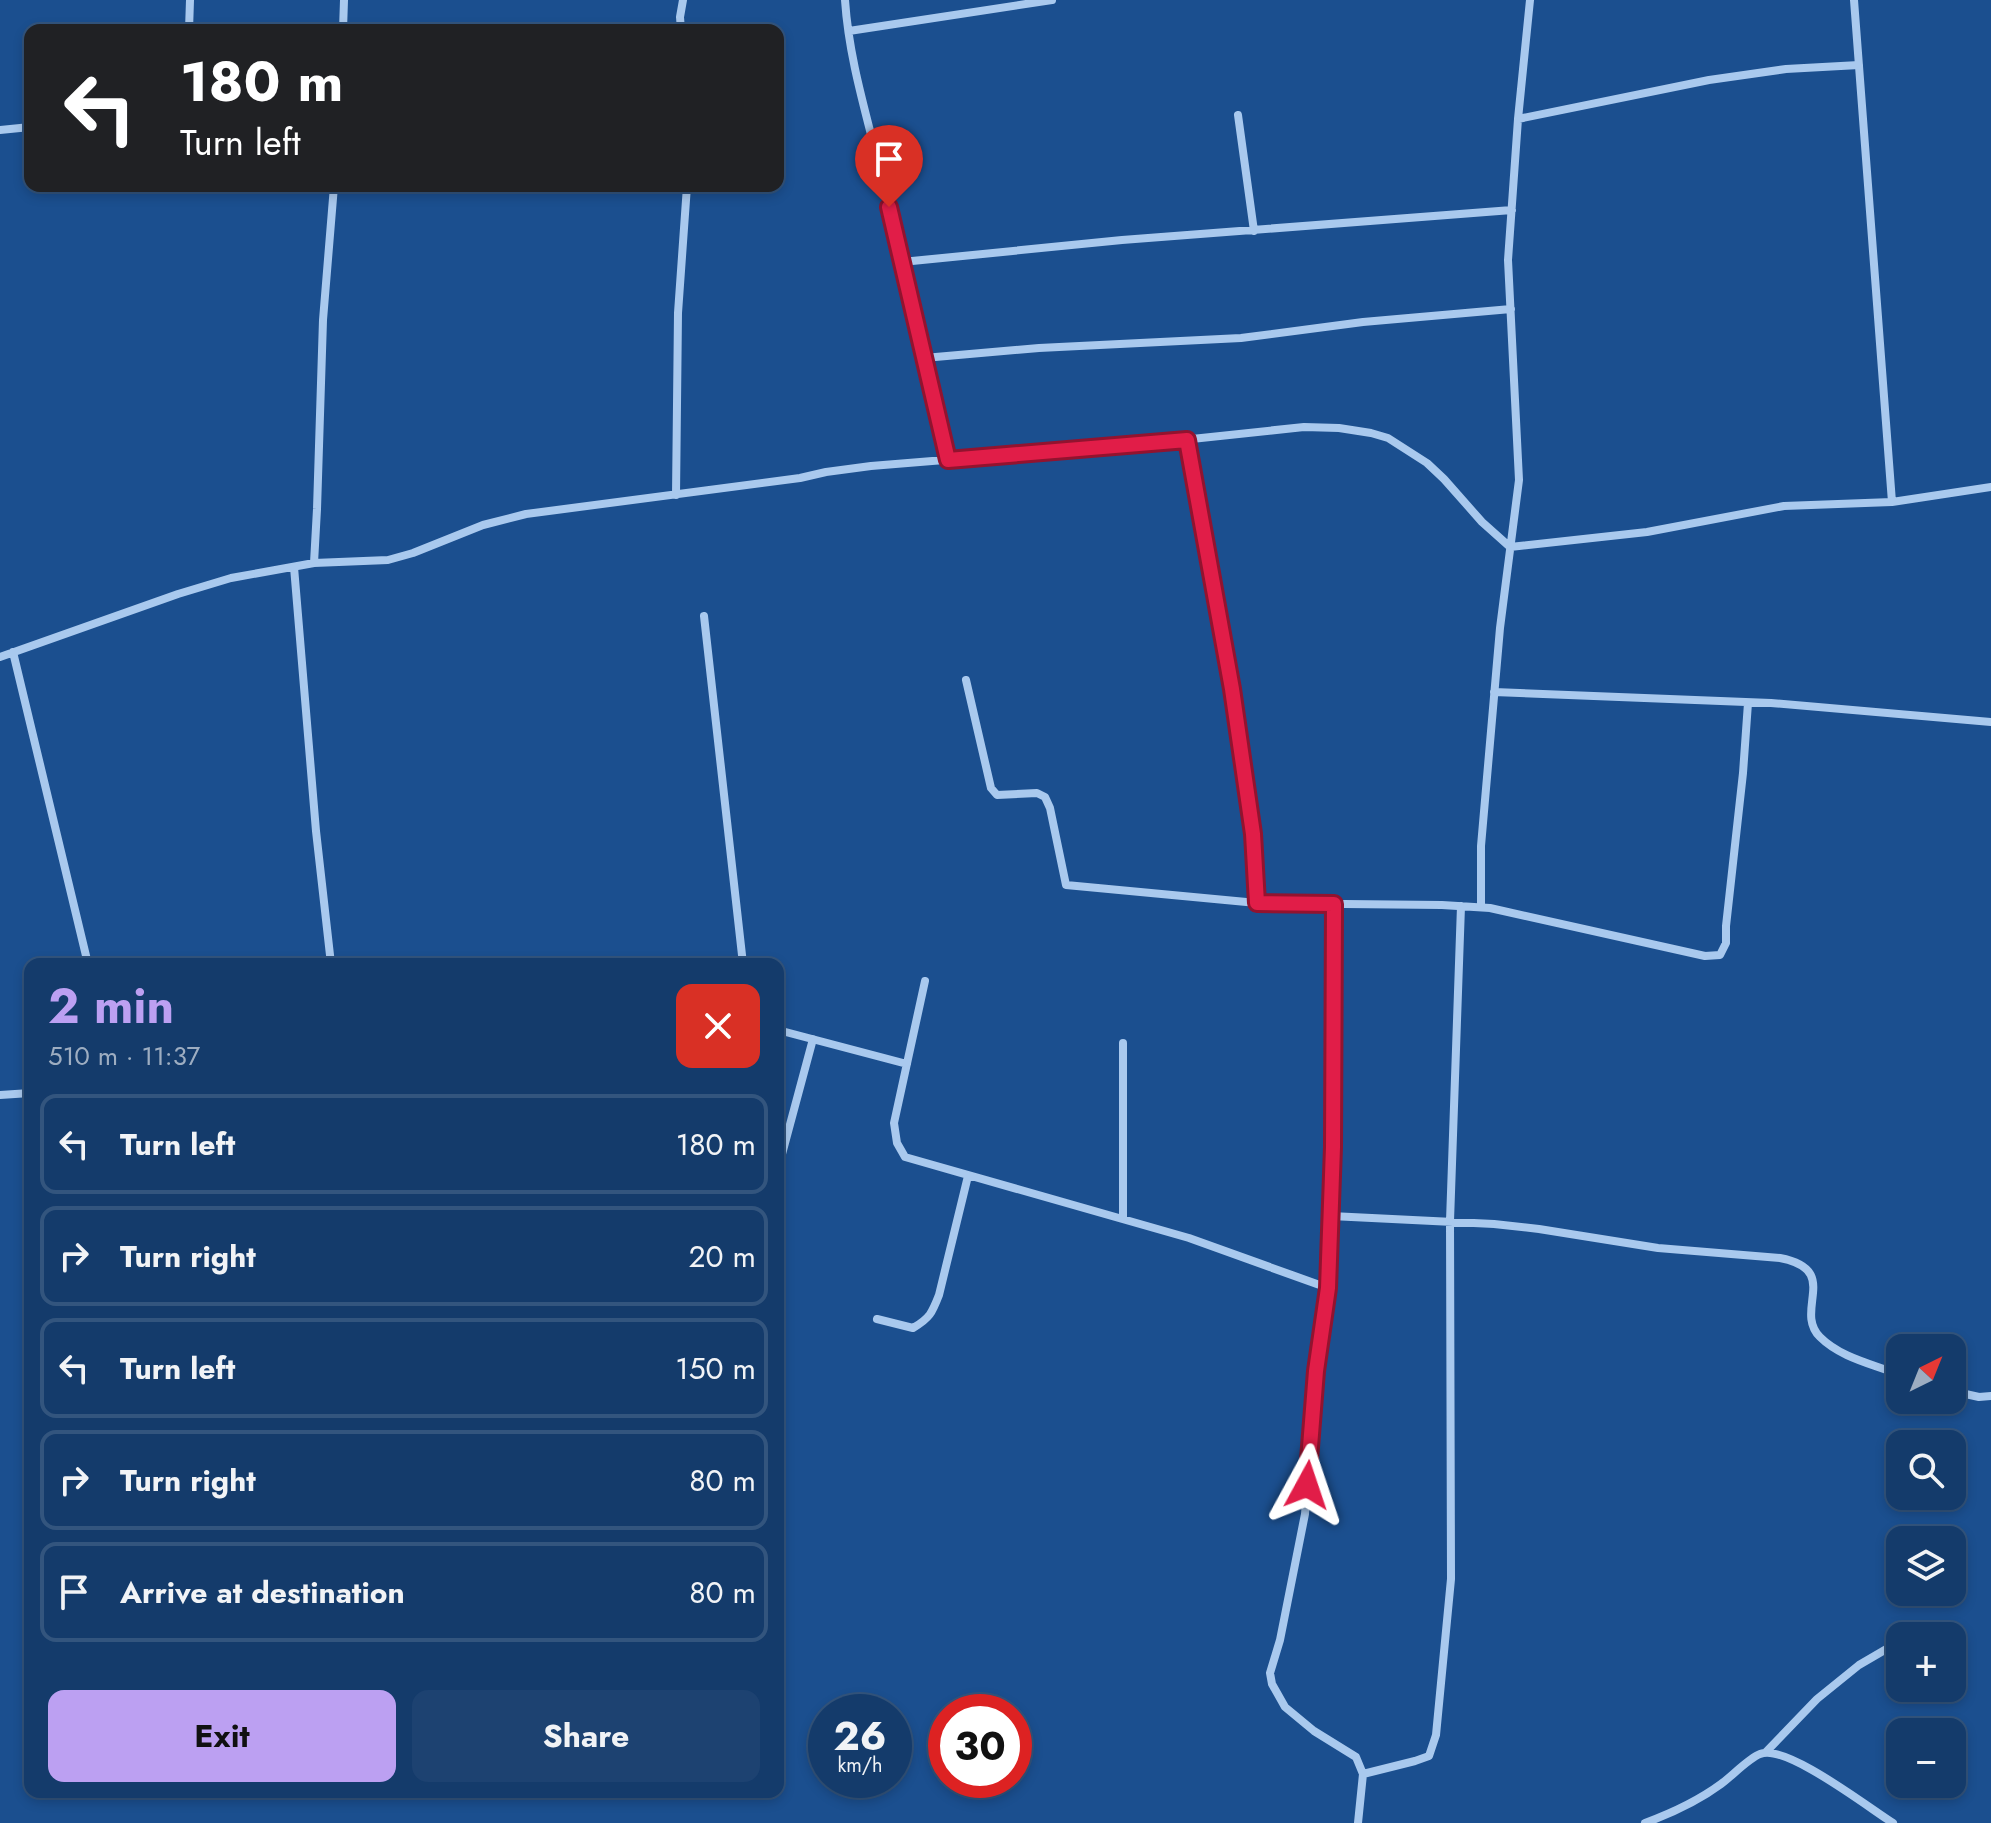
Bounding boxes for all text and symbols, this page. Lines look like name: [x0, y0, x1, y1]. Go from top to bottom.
text: 180 m: [180, 41, 343, 122]
icon: left: [48, 56, 152, 160]
text: Turn left: [180, 116, 301, 168]
pin: [855, 125, 923, 207]
icon: arrive: [867, 137, 911, 181]
text: 2 min: [48, 972, 174, 1041]
button: close: [676, 984, 760, 1068]
text: 510 m · 11:37: [48, 1037, 200, 1075]
icon: left: [52, 1122, 96, 1166]
text: Turn left: [120, 1123, 235, 1166]
text: 180 m: [676, 1123, 756, 1166]
icon: right: [52, 1234, 96, 1278]
text: Turn right: [120, 1235, 256, 1278]
text: 20 m: [689, 1235, 756, 1278]
north arrow: [1886, 1334, 1966, 1414]
map controls: [1886, 1334, 1966, 1798]
icon: left: [52, 1346, 96, 1390]
text: Turn left: [120, 1347, 235, 1390]
text: 150 m: [675, 1347, 756, 1390]
button: search: [1886, 1430, 1966, 1510]
position arrow: [1265, 1443, 1349, 1527]
icon: right: [52, 1458, 96, 1502]
text: Turn right: [120, 1459, 256, 1502]
text: 80 m: [689, 1459, 756, 1502]
button: layers: [1886, 1526, 1966, 1606]
icon: arrive: [52, 1570, 96, 1614]
text: Arrive at destination: [120, 1571, 405, 1614]
text: 80 m: [689, 1571, 756, 1614]
button: +: [1886, 1622, 1966, 1702]
button: Exit: [48, 1690, 396, 1782]
button: Share: [412, 1690, 760, 1782]
speed limit sign: 30: [928, 1694, 1032, 1798]
text: 26: [834, 1707, 887, 1765]
button: −: [1886, 1718, 1966, 1798]
text: km/h: [837, 1751, 883, 1780]

